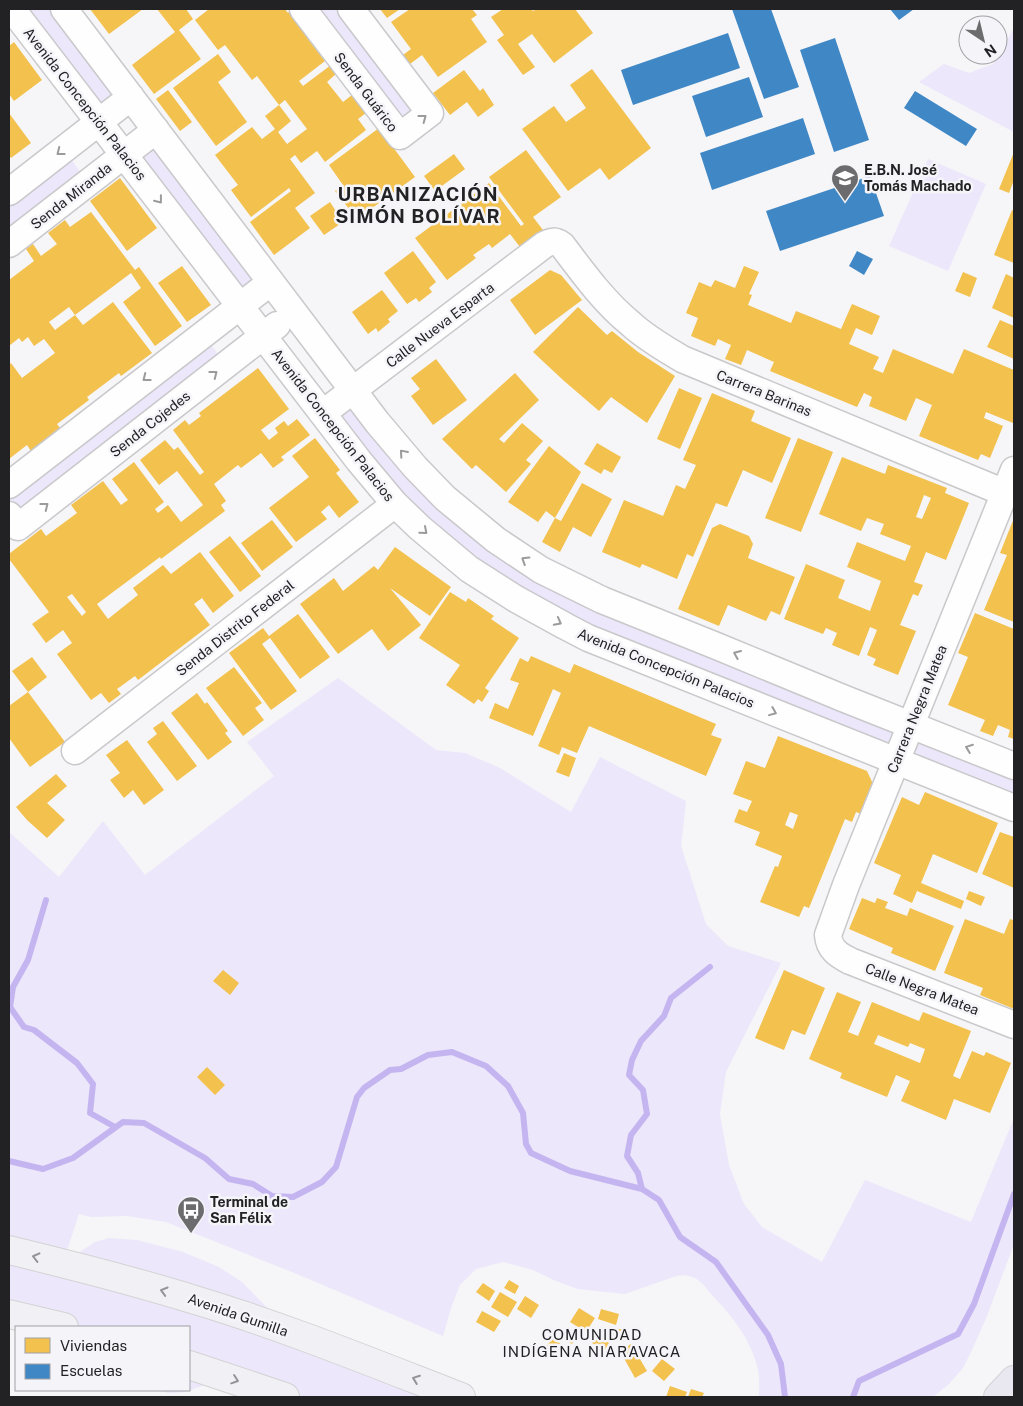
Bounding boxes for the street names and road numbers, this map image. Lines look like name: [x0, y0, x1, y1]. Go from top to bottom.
street label: Avenida Concepción Palacios: [20, 25, 150, 183]
street label: Senda Guárico: [331, 49, 401, 135]
street label: Senda Miranda: [27, 160, 115, 232]
street label: Calle Nueva Esparta: [383, 279, 497, 371]
street label: Avenida Concepción Palacios: [268, 346, 398, 504]
street label: Carrera Barinas: [714, 367, 814, 419]
street label: Senda Cojedes: [107, 388, 193, 460]
street label: Senda Distrito Federal: [173, 577, 297, 679]
street label: Avenida Concepción Palacios: [575, 625, 757, 711]
street label: Carrera Negra Matea: [884, 643, 950, 775]
street label: Calle Negra Matea: [863, 960, 981, 1018]
street label: Avenida Gumilla: [186, 1290, 290, 1340]

